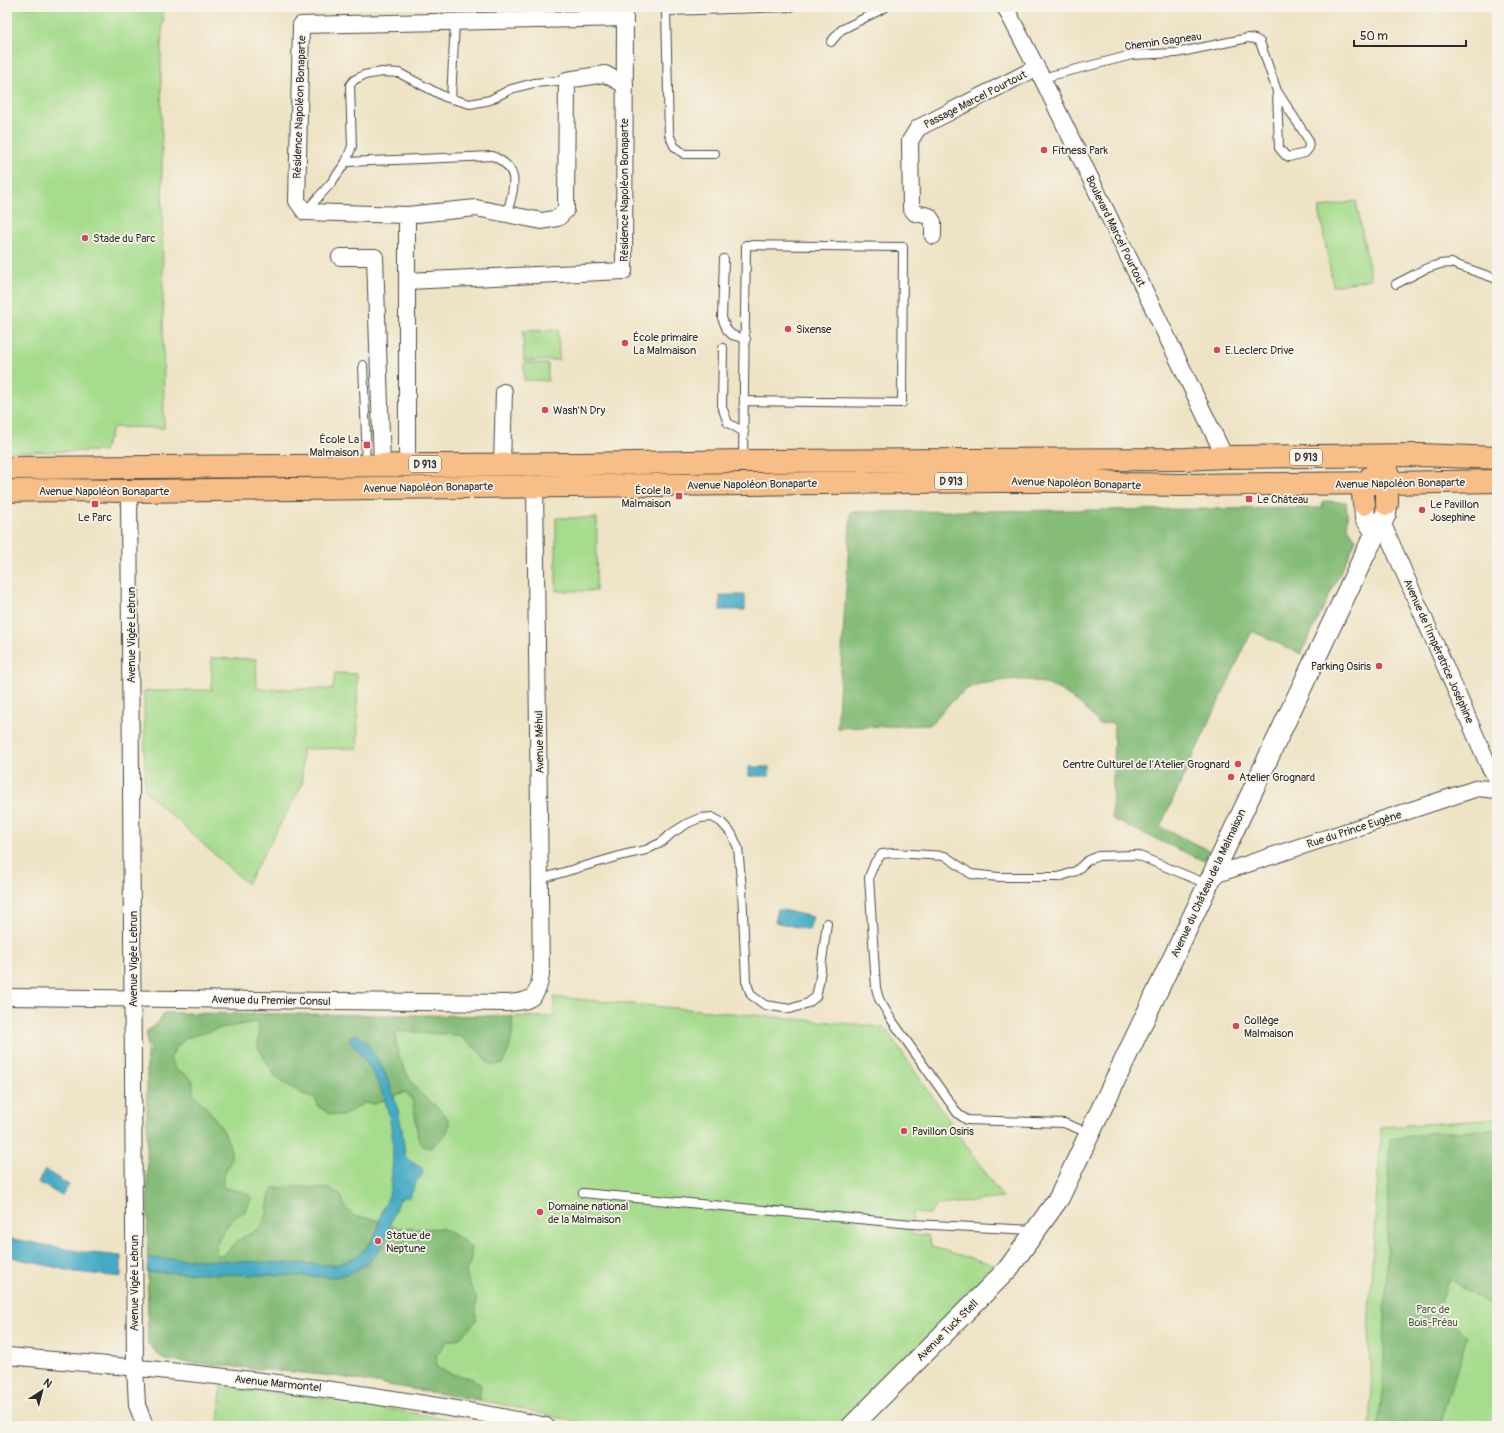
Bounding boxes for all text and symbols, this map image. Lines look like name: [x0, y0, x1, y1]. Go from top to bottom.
scale bar: [1354, 22, 1466, 48]
text: 50 m: [1360, 29, 1388, 44]
street label: Chemin Gagneau: [1124, 30, 1202, 53]
street label: Résidence Napoléon Bonaparte: [291, 35, 309, 179]
street label: Passage Marcel Pourtout: [922, 68, 1029, 131]
street label: Résidence Napoléon Bonaparte: [618, 118, 631, 262]
place label: Fitness Park: [1052, 144, 1109, 157]
marker: Fitness Park: [1039, 145, 1049, 155]
street label: Boulevard Marcel Pourtout: [1083, 174, 1148, 289]
place label: Stade du Parc: [93, 232, 156, 245]
marker: Stade du Parc: [80, 233, 90, 243]
place label: Sixense: [796, 323, 832, 336]
marker: Sixense: [783, 324, 793, 334]
place label: École primaire La Malmaison: [633, 331, 698, 357]
marker: École primaire La Malmaison: [620, 338, 630, 348]
place label: E.Leclerc Drive: [1225, 344, 1294, 357]
marker: E.Leclerc Drive: [1212, 345, 1222, 355]
place label: Wash'N Dry: [553, 404, 605, 417]
marker: Wash'N Dry: [540, 405, 550, 415]
place label: École La Malmaison: [310, 433, 359, 459]
marker: École La Malmaison: [362, 440, 372, 450]
road number: D 913: [1290, 449, 1322, 465]
road number: D 913: [409, 456, 441, 472]
road number: D 913: [935, 473, 967, 489]
street label: Avenue Napoléon Bonaparte: [1011, 475, 1142, 492]
street label: Avenue Napoléon Bonaparte: [1335, 476, 1466, 491]
street label: Avenue Napoléon Bonaparte: [687, 477, 818, 492]
street label: Avenue Napoléon Bonaparte: [363, 480, 494, 495]
place label: École la Malmaison: [622, 484, 671, 510]
street label: Avenue Napoléon Bonaparte: [39, 485, 170, 498]
marker: École la Malmaison: [674, 491, 684, 501]
place label: Le Château: [1257, 493, 1308, 506]
marker: Le Château: [1244, 494, 1254, 504]
place label: Le Pavillon Josephine: [1430, 498, 1479, 524]
marker: Le Parc: [90, 499, 100, 509]
marker: Le Pavillon Josephine: [1417, 505, 1427, 515]
place label: Le Parc: [78, 511, 113, 524]
street label: Avenue de l'Impératrice Joséphine: [1401, 577, 1477, 726]
street label: Avenue Vigée Lebrun: [125, 587, 138, 683]
place label: Parking Osiris: [1311, 660, 1371, 673]
marker: Parking Osiris: [1374, 661, 1384, 671]
street label: Avenue Méhul: [532, 710, 547, 774]
place label: Centre Culturel de l'Atelier Grognard: [1063, 758, 1230, 771]
marker: Centre Culturel de l'Atelier Grognard: [1233, 759, 1243, 769]
place label: Atelier Grognard: [1239, 771, 1315, 784]
marker: Atelier Grognard: [1226, 772, 1236, 782]
street label: Avenue du Château de la Malmaison: [1168, 807, 1249, 959]
street label: Rue du Prince Eugène: [1305, 808, 1404, 851]
street label: Avenue Vigée Lebrun: [127, 911, 140, 1007]
street label: Avenue du Premier Consul: [211, 993, 331, 1008]
place label: Collège Malmaison: [1244, 1014, 1293, 1040]
marker: Collège Malmaison: [1231, 1021, 1241, 1031]
place label: Pavillon Osiris: [912, 1125, 974, 1138]
marker: Pavillon Osiris: [899, 1126, 909, 1136]
place label: Domaine national de la Malmaison: [548, 1200, 628, 1226]
marker: Domaine national de la Malmaison: [535, 1207, 545, 1217]
place label: Statue de Neptune: [386, 1229, 431, 1255]
street label: Avenue Vigée Lebrun: [128, 1235, 141, 1331]
marker: Statue de Neptune: [373, 1236, 383, 1246]
street label: Avenue Tuck Stell: [914, 1297, 981, 1364]
park label: Parc de Bois-Préau: [1408, 1303, 1458, 1329]
north arrow: [22, 1371, 62, 1411]
street label: Avenue Marmontel: [234, 1372, 322, 1395]
text: N: [41, 1376, 55, 1391]

